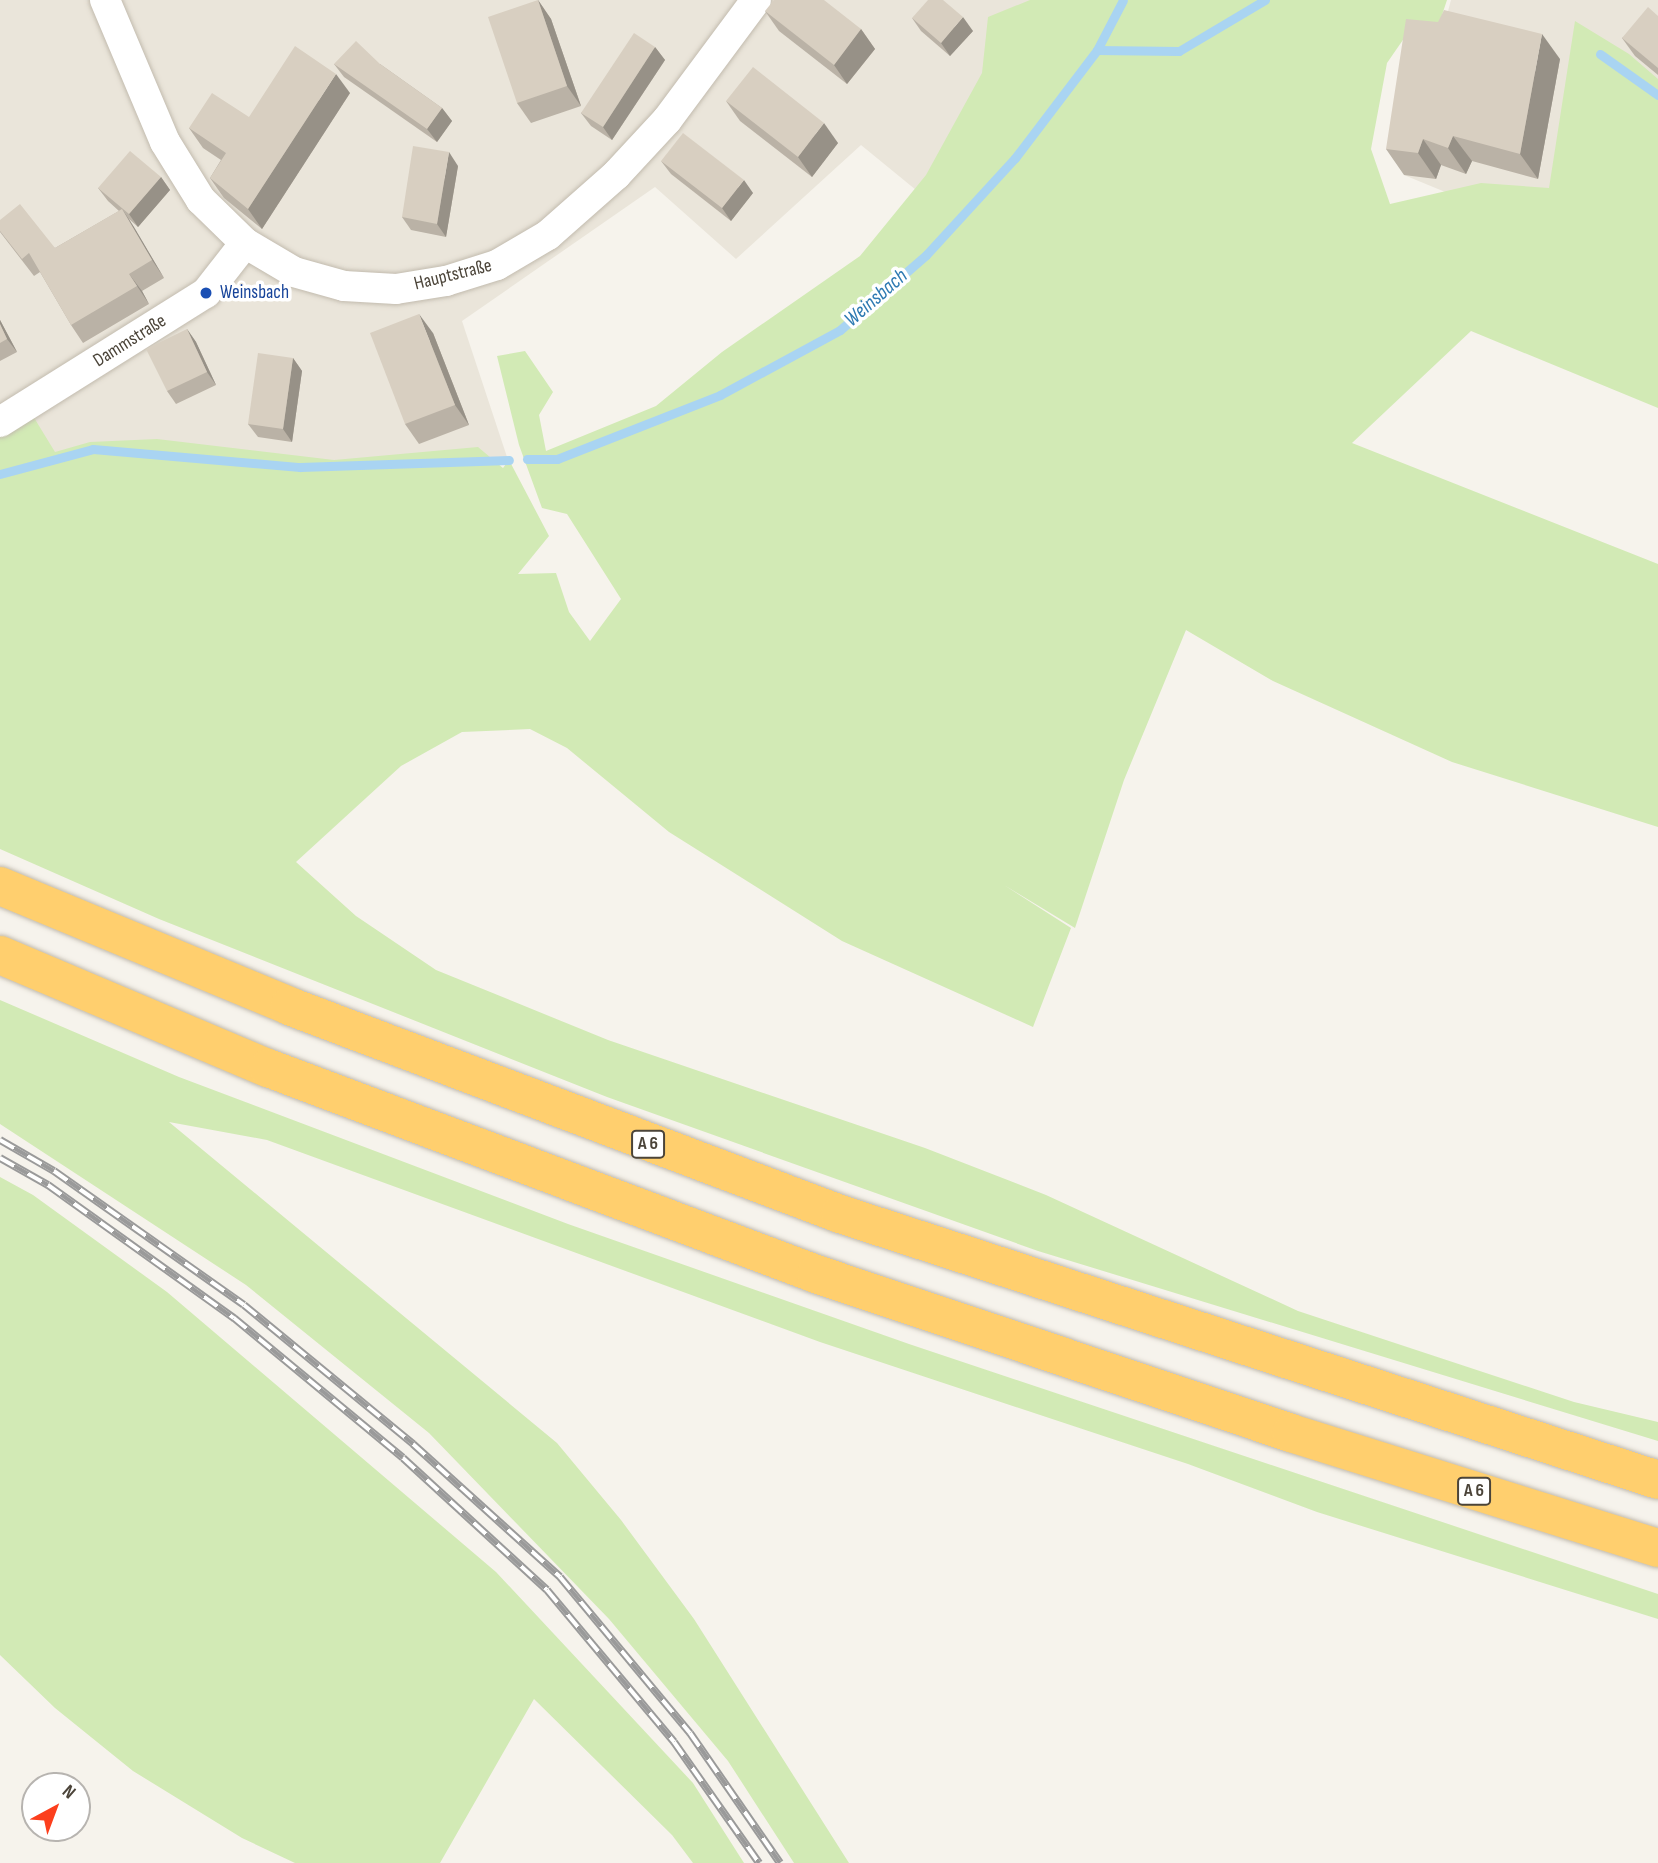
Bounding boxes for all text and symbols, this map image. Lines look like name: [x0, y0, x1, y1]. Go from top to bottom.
street label: Hauptstraße: [412, 254, 494, 296]
water label: Weinsbach: [839, 264, 913, 332]
place label: Weinsbach: [220, 282, 289, 304]
marker: Weinsbach: [198, 285, 214, 301]
street label: Dammstraße: [89, 310, 171, 372]
road number: A 6: [630, 1129, 666, 1158]
road number: A 6: [1456, 1476, 1492, 1506]
north arrow: [21, 1772, 91, 1842]
text: N: [57, 1780, 80, 1804]

